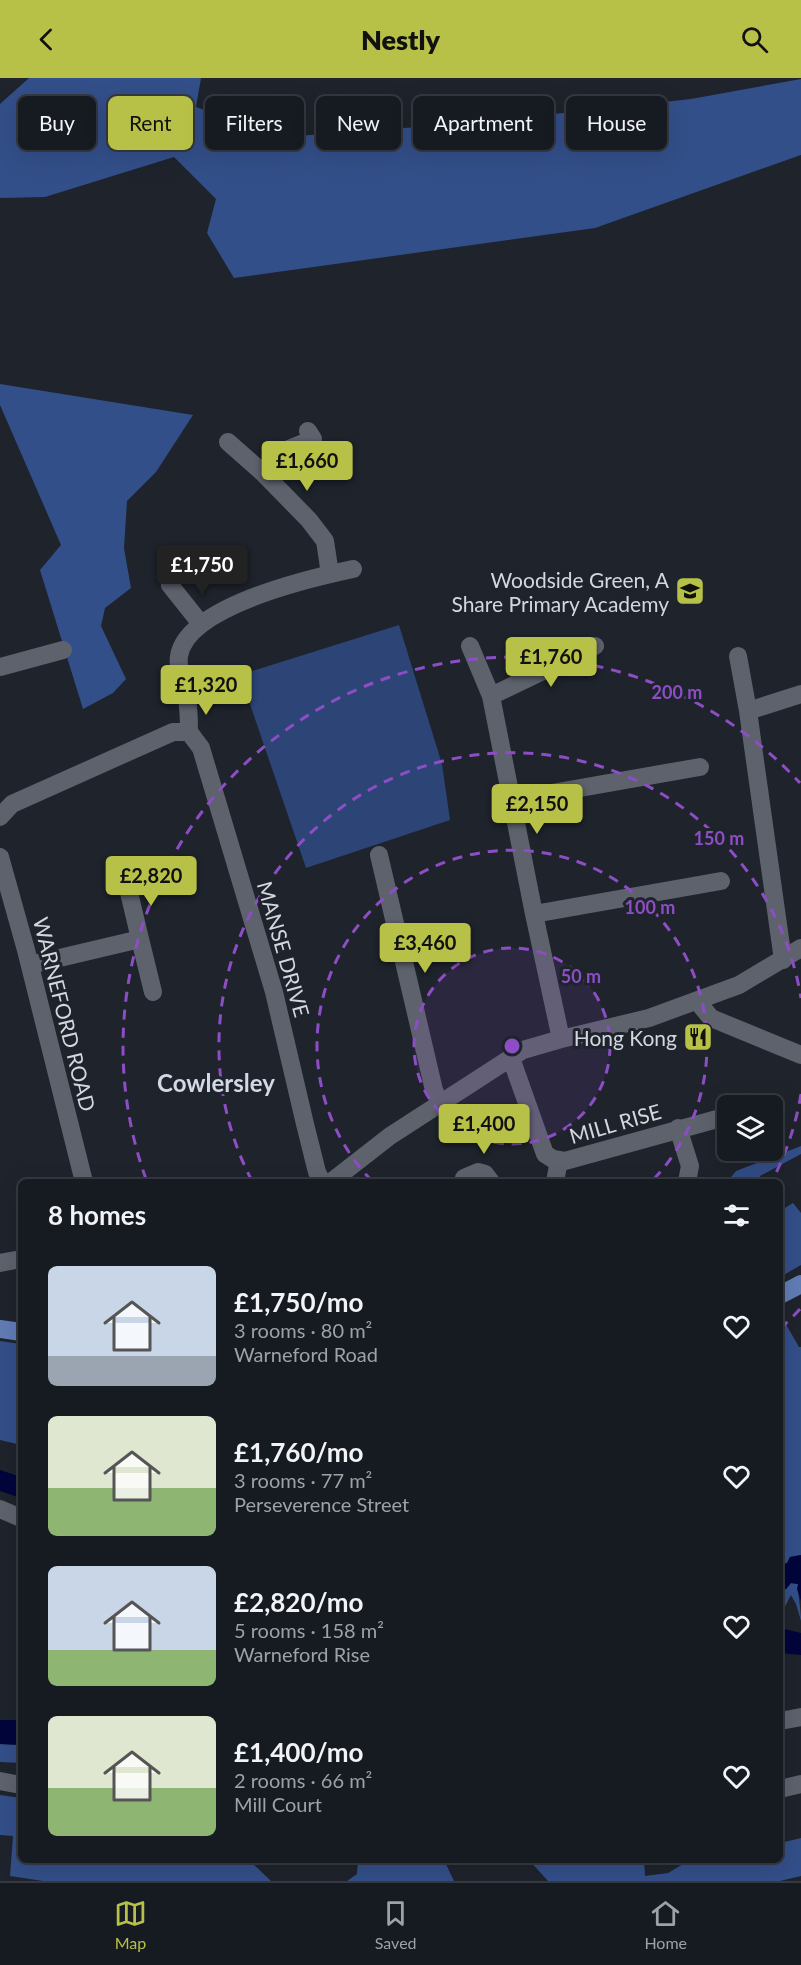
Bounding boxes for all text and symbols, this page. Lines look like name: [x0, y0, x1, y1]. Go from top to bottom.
icon: back: [30, 23, 63, 56]
text: Nestly: [361, 23, 440, 56]
icon: search: [738, 23, 771, 56]
chip: Buy: [18, 96, 96, 150]
chip: Rent: [108, 96, 193, 150]
chip: Filters: [205, 96, 304, 150]
chip: New: [316, 96, 401, 150]
chip: Apartment: [413, 96, 554, 150]
chip: House: [566, 96, 667, 150]
pin: £1,660: [258, 441, 356, 492]
text: £1,660: [276, 448, 338, 472]
pin: £1,750: [153, 545, 251, 596]
text: £1,750: [171, 552, 233, 576]
place label: Woodside Green, A Share Primary Academy: [451, 567, 670, 616]
school or university icon: Woodside Green, A Share Primary Academy: [674, 575, 706, 607]
pin: £1,760: [502, 637, 600, 688]
text: £1,760: [520, 644, 582, 668]
pin: £1,320: [157, 665, 255, 716]
text: £1,320: [175, 672, 237, 696]
text: 200 m: [652, 681, 702, 703]
pin: £2,150: [488, 784, 586, 835]
text: £2,150: [506, 791, 568, 815]
text: 150 m: [694, 827, 744, 849]
pin: £2,820: [102, 856, 200, 907]
text: £2,820: [120, 863, 182, 887]
street label: MANSE DRIVE: [253, 878, 315, 1020]
text: 100 m: [625, 896, 675, 918]
street label: WARNEFORD ROAD: [29, 914, 101, 1114]
pin: £3,460: [376, 923, 474, 974]
text: £3,460: [394, 930, 456, 954]
text: 50 m: [561, 965, 601, 987]
restaurant icon: Hong Kong: [682, 1021, 714, 1053]
place label: Hong Kong: [574, 1025, 677, 1050]
centre of rings: [502, 1036, 522, 1056]
district label: Cowlersley: [157, 1068, 275, 1097]
map controls: [717, 1095, 783, 1161]
button: layers: [717, 1095, 783, 1161]
street label: MILL RISE: [566, 1098, 664, 1148]
pin: £1,400: [435, 1104, 533, 1155]
text: £1,400: [453, 1111, 515, 1135]
text: 8 homes: [48, 1199, 146, 1231]
icon: filters: [720, 1199, 753, 1232]
text: £1,750/mo: [234, 1286, 364, 1318]
icon: home: [96, 1290, 168, 1362]
icon: heart: [720, 1310, 753, 1343]
text: 3 rooms · 80 m²: [234, 1318, 372, 1342]
text: Warneford Road: [234, 1342, 378, 1366]
text: £1,760/mo: [234, 1436, 364, 1468]
icon: home: [96, 1440, 168, 1512]
icon: heart: [720, 1460, 753, 1493]
text: 3 rooms · 77 m²: [234, 1468, 372, 1492]
text: Perseverence Street: [234, 1492, 409, 1516]
text: £2,820/mo: [234, 1586, 364, 1618]
icon: home: [96, 1590, 168, 1662]
icon: heart: [720, 1610, 753, 1643]
text: 5 rooms · 158 m²: [234, 1618, 384, 1642]
text: Warneford Rise: [234, 1642, 370, 1666]
text: £1,400/mo: [234, 1736, 364, 1768]
icon: home: [96, 1740, 168, 1812]
icon: heart: [720, 1760, 753, 1793]
text: 2 rooms · 66 m²: [234, 1768, 372, 1792]
text: Mill Court: [234, 1792, 322, 1816]
tab: Map: [114, 1897, 147, 1952]
tab: Saved: [375, 1897, 417, 1952]
tab: Home: [644, 1897, 687, 1952]

